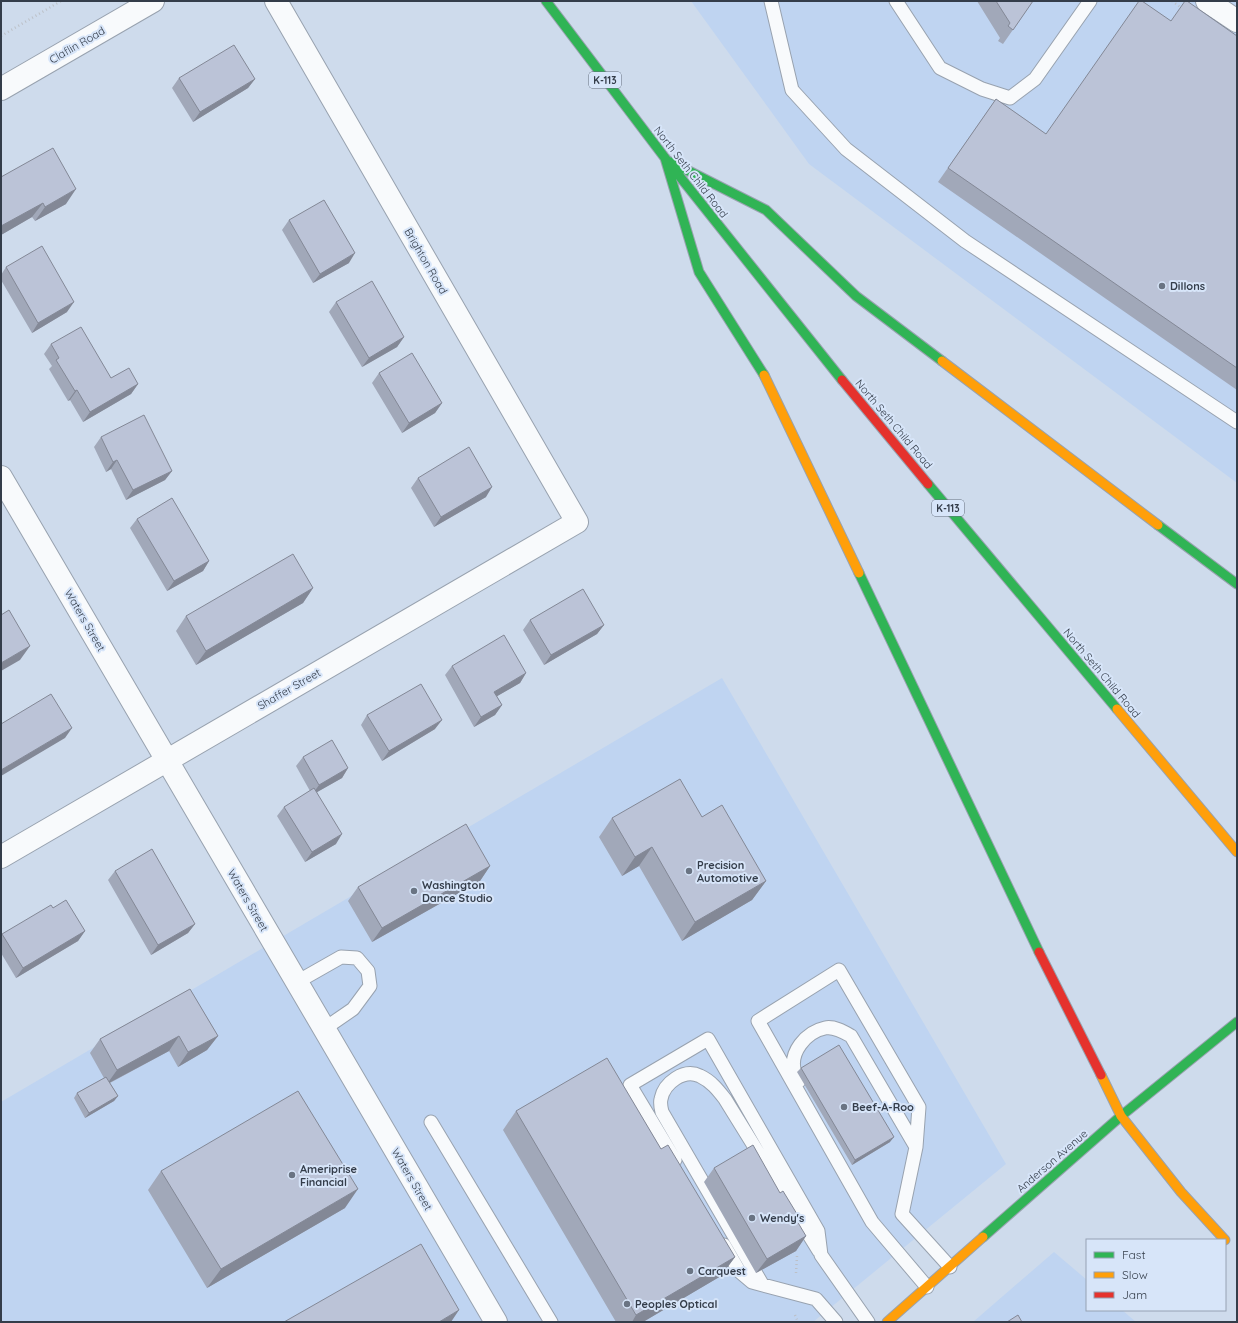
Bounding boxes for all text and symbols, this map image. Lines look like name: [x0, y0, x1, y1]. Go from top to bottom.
street label: Claflin Road: [47, 23, 107, 67]
road number: K-113: [589, 72, 621, 88]
street label: North Seth Child Road: [651, 123, 731, 221]
street label: Brighton Road: [401, 226, 451, 296]
place label: Dillons: [1170, 279, 1205, 293]
marker: Dillons: [1157, 281, 1167, 291]
street label: North Seth Child Road: [853, 376, 935, 472]
road number: K-113: [932, 500, 964, 516]
street label: Waters Street: [62, 586, 109, 654]
street label: North Seth Child Road: [1061, 625, 1143, 721]
street label: Shaffer Street: [255, 665, 323, 713]
place label: Precision Automotive: [697, 858, 759, 885]
street label: Waters Street: [225, 866, 272, 934]
marker: Precision Automotive: [684, 866, 694, 876]
place label: Washington Dance Studio: [422, 878, 493, 905]
marker: Washington Dance Studio: [409, 886, 419, 896]
place label: Beef-A-Roo: [852, 1100, 914, 1114]
marker: Beef-A-Roo: [839, 1102, 849, 1112]
street label: Anderson Avenue: [1014, 1126, 1090, 1196]
street label: Waters Street: [389, 1145, 436, 1213]
place label: Ameriprise Financial: [300, 1162, 358, 1189]
marker: Ameriprise Financial: [287, 1170, 297, 1180]
place label: Wendy's: [760, 1211, 804, 1225]
marker: Wendy's: [747, 1213, 757, 1223]
legend: [1086, 1239, 1226, 1311]
text: Fast: [1122, 1247, 1146, 1262]
place label: Carquest: [698, 1264, 746, 1278]
marker: Carquest: [685, 1266, 695, 1276]
text: Slow: [1122, 1267, 1148, 1282]
text: Jam: [1122, 1287, 1147, 1302]
place label: Peoples Optical: [635, 1297, 717, 1311]
marker: Peoples Optical: [622, 1299, 632, 1309]

